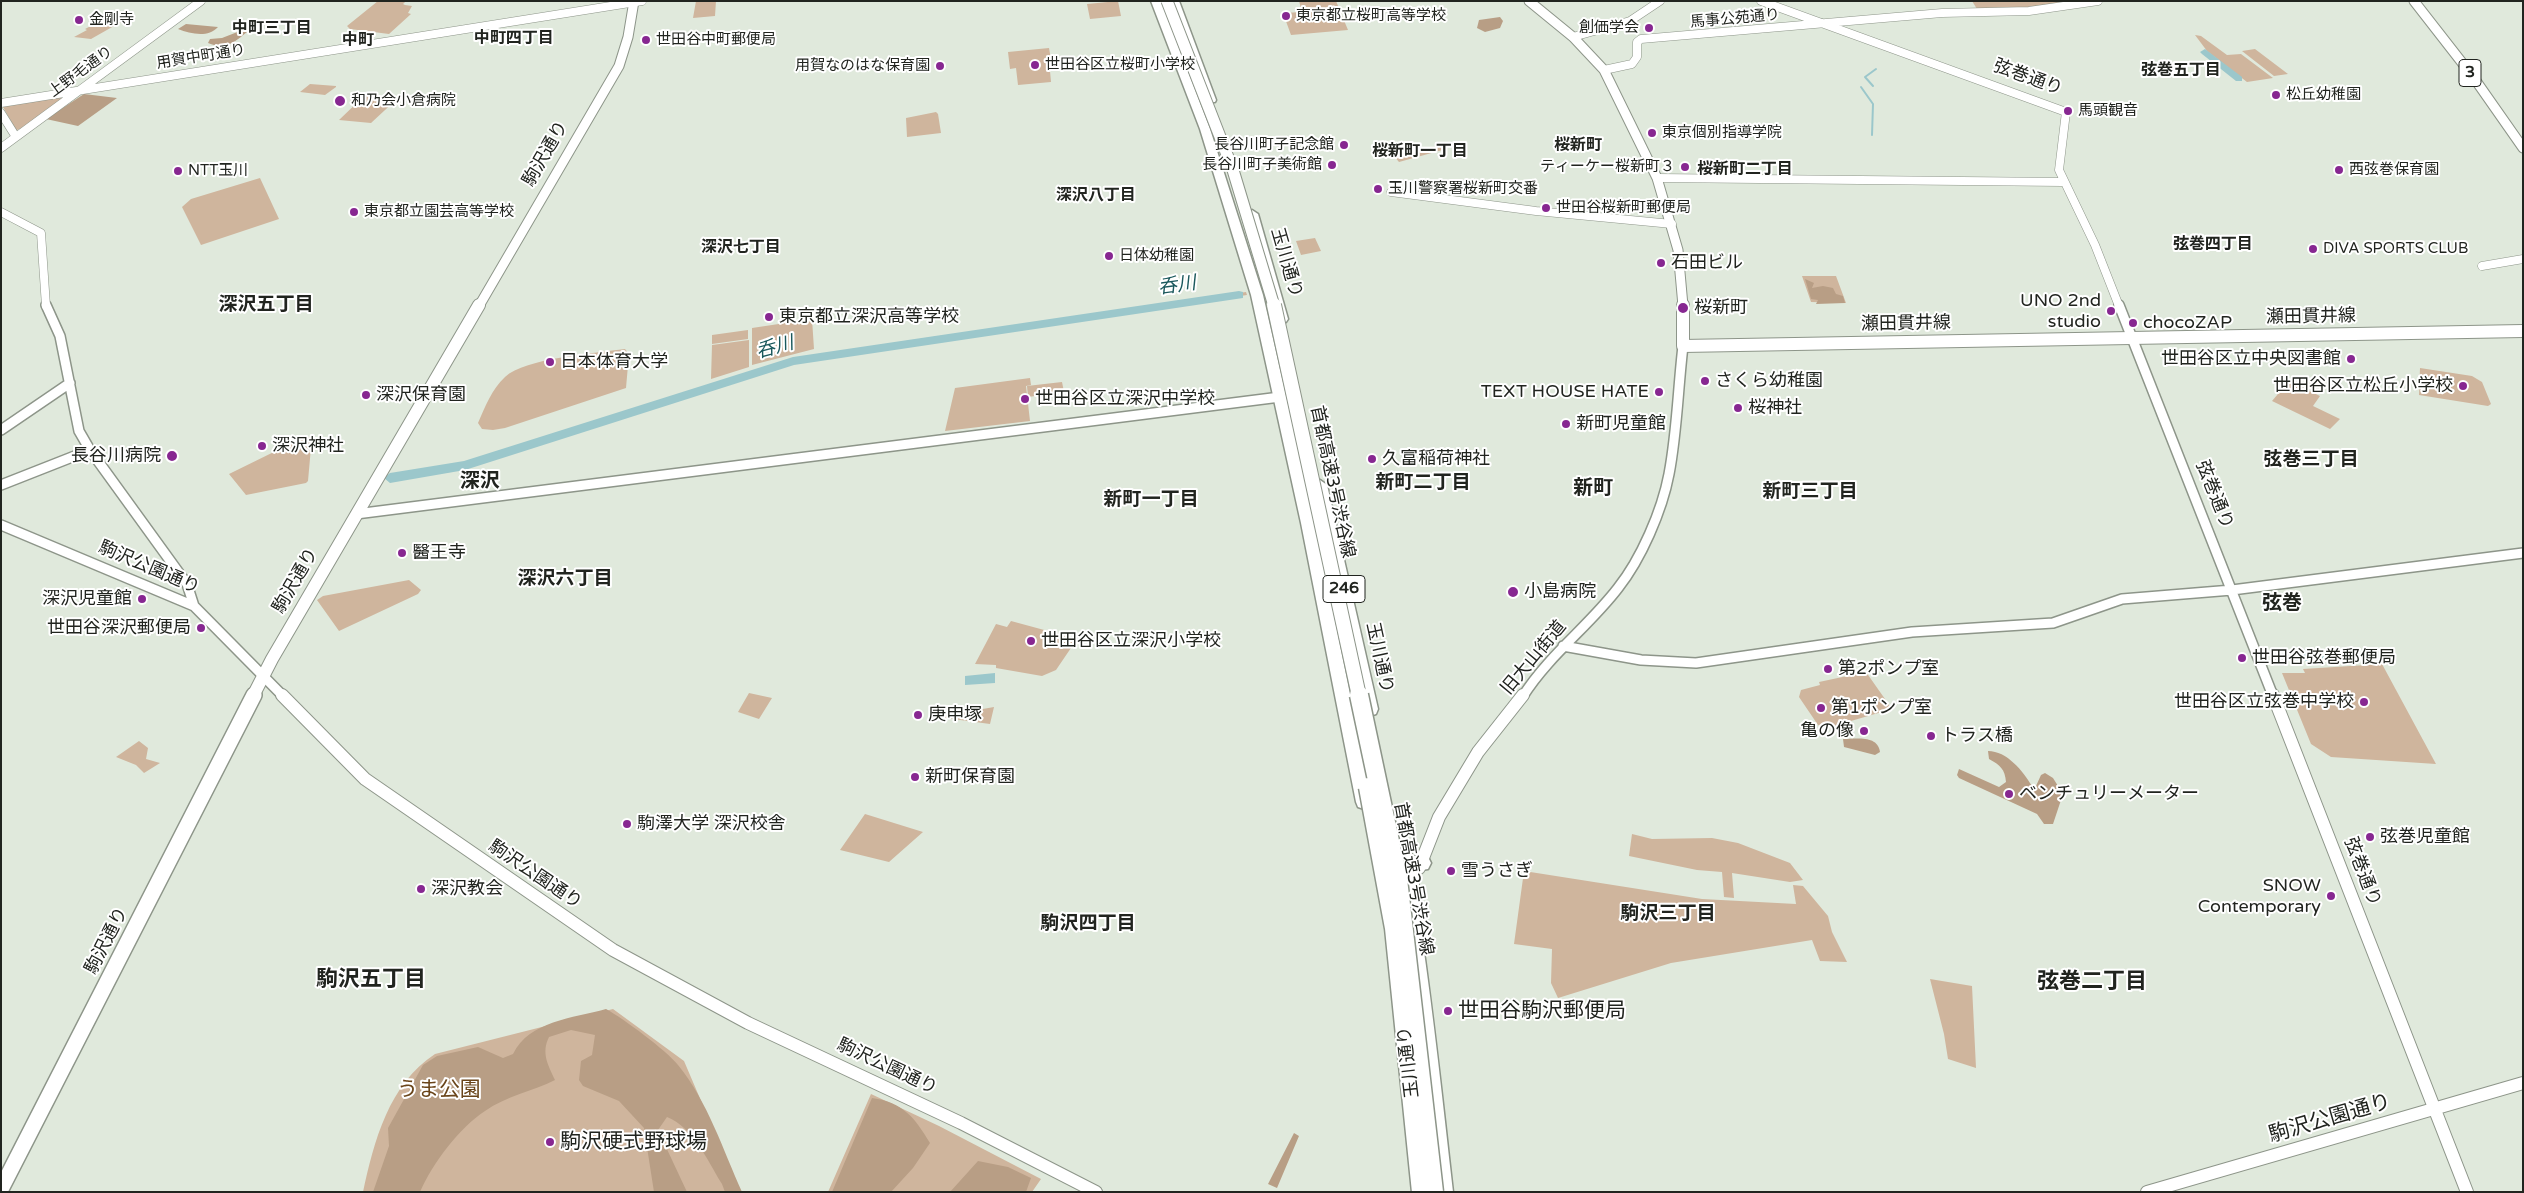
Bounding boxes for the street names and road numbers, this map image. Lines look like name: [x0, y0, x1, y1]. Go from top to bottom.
street label: 馬事公苑通り: [1689, 6, 1781, 32]
street label: 用賀中町通り: [155, 41, 247, 73]
street label: 上野毛通り: [45, 43, 117, 101]
street label: 弦巻通り: [1990, 56, 2066, 100]
road number: 3: [2459, 59, 2481, 86]
street label: 駒沢通り: [519, 117, 573, 191]
street label: 玉川通り: [1266, 225, 1306, 301]
street label: 瀬田貫井線: [2266, 305, 2356, 329]
street label: 瀬田貫井線: [1861, 312, 1951, 336]
street label: 首都高速3号渋谷線: [1305, 404, 1359, 560]
street label: 弦巻通り: [2191, 458, 2237, 532]
street label: 駒沢公園通り: [95, 537, 203, 599]
street label: 駒沢通り: [269, 544, 323, 618]
road number: 246: [1323, 576, 1365, 602]
street label: 旧大山街道: [1497, 617, 1571, 699]
street label: 玉川通り: [1361, 621, 1397, 695]
street label: 首都高速3号渋谷線: [1389, 801, 1437, 957]
street label: 弦巻通り: [2339, 835, 2385, 909]
street label: 駒沢公園通り: [484, 836, 586, 914]
street label: 駒沢通り: [81, 904, 133, 978]
street label: 玉川通り: [1394, 1025, 1424, 1099]
street label: 駒沢公園通り: [833, 1034, 941, 1100]
street label: 駒沢公園通り: [2266, 1090, 2394, 1148]

